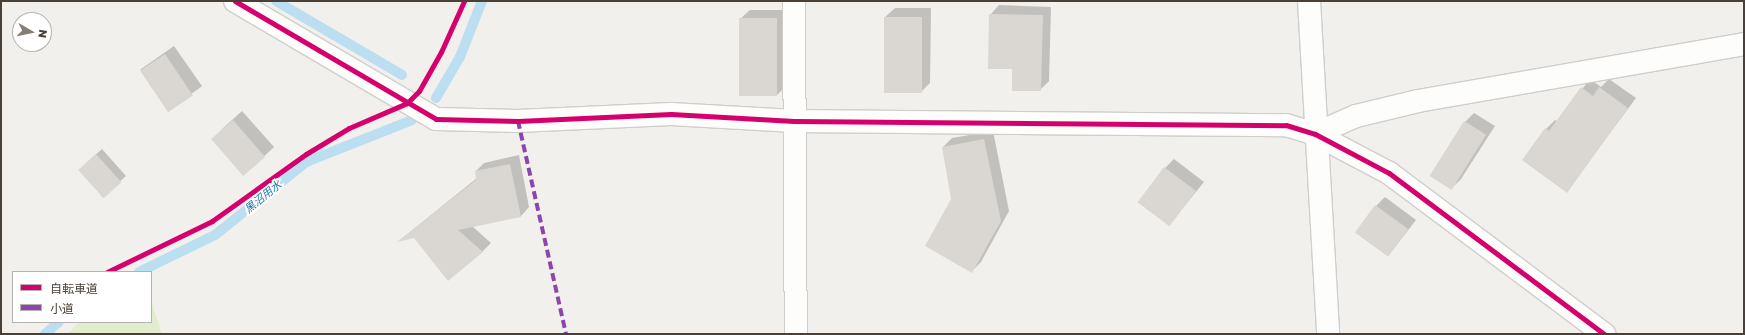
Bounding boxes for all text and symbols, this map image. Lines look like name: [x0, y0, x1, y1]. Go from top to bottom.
north arrow: [12, 12, 52, 52]
text: N: [36, 29, 50, 39]
water label: 黒沼用水: [242, 178, 284, 216]
legend: [12, 271, 152, 323]
text: 自転車道: [50, 281, 98, 296]
text: 小道: [50, 301, 74, 316]

